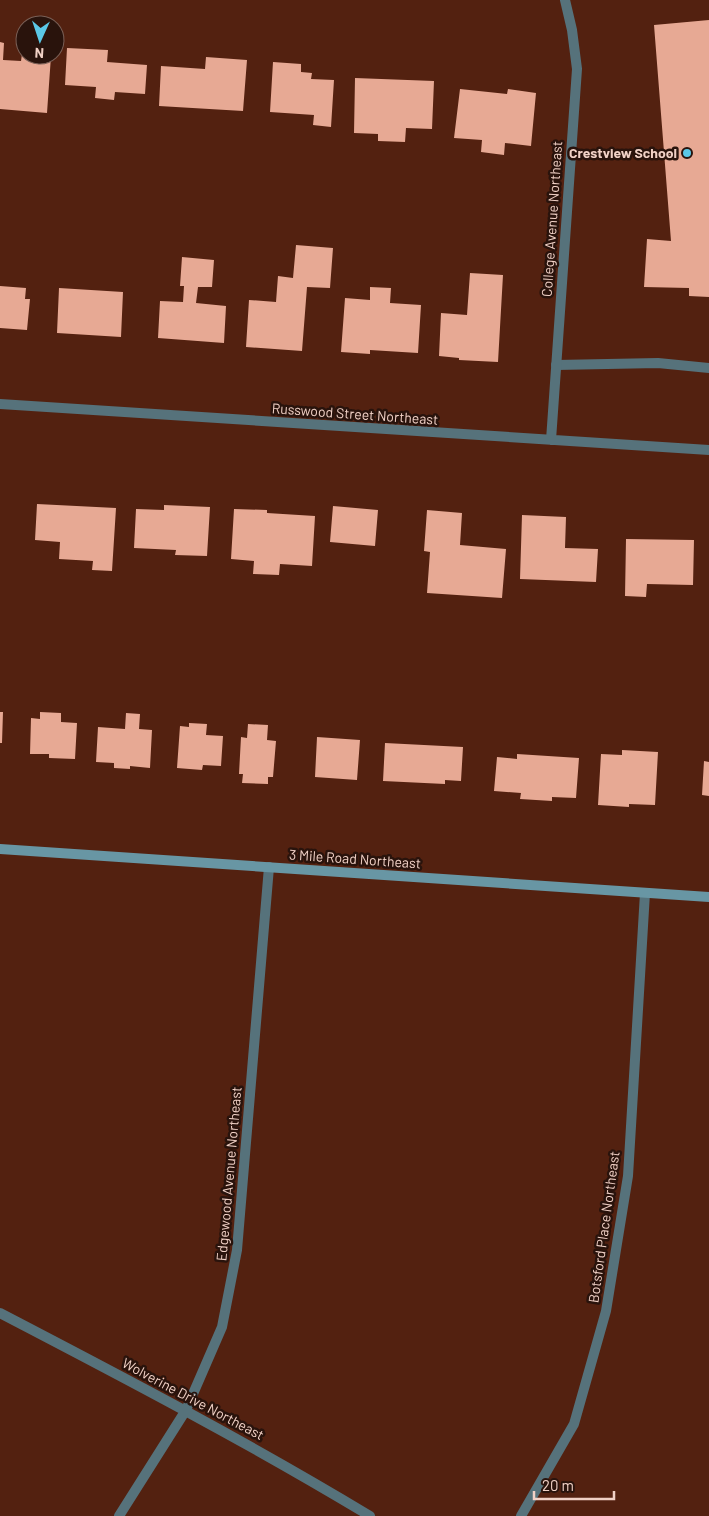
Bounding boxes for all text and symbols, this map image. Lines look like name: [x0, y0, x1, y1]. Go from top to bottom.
north arrow: [15, 15, 65, 65]
text: N: [34, 45, 44, 62]
street label: College Avenue Northeast: [538, 140, 565, 298]
place label: Crestview School: [569, 144, 677, 161]
marker: Crestview School: [681, 147, 693, 159]
street label: Russwood Street Northeast: [271, 399, 439, 428]
street label: 3 Mile Road Northeast: [289, 845, 422, 872]
street label: Edgewood Avenue Northeast: [212, 1086, 245, 1262]
street label: Botsford Place Northeast: [584, 1150, 623, 1304]
street label: Wolverine Drive Northeast: [119, 1354, 267, 1443]
scale bar: [534, 1468, 614, 1500]
text: 20 m: [542, 1476, 574, 1494]

